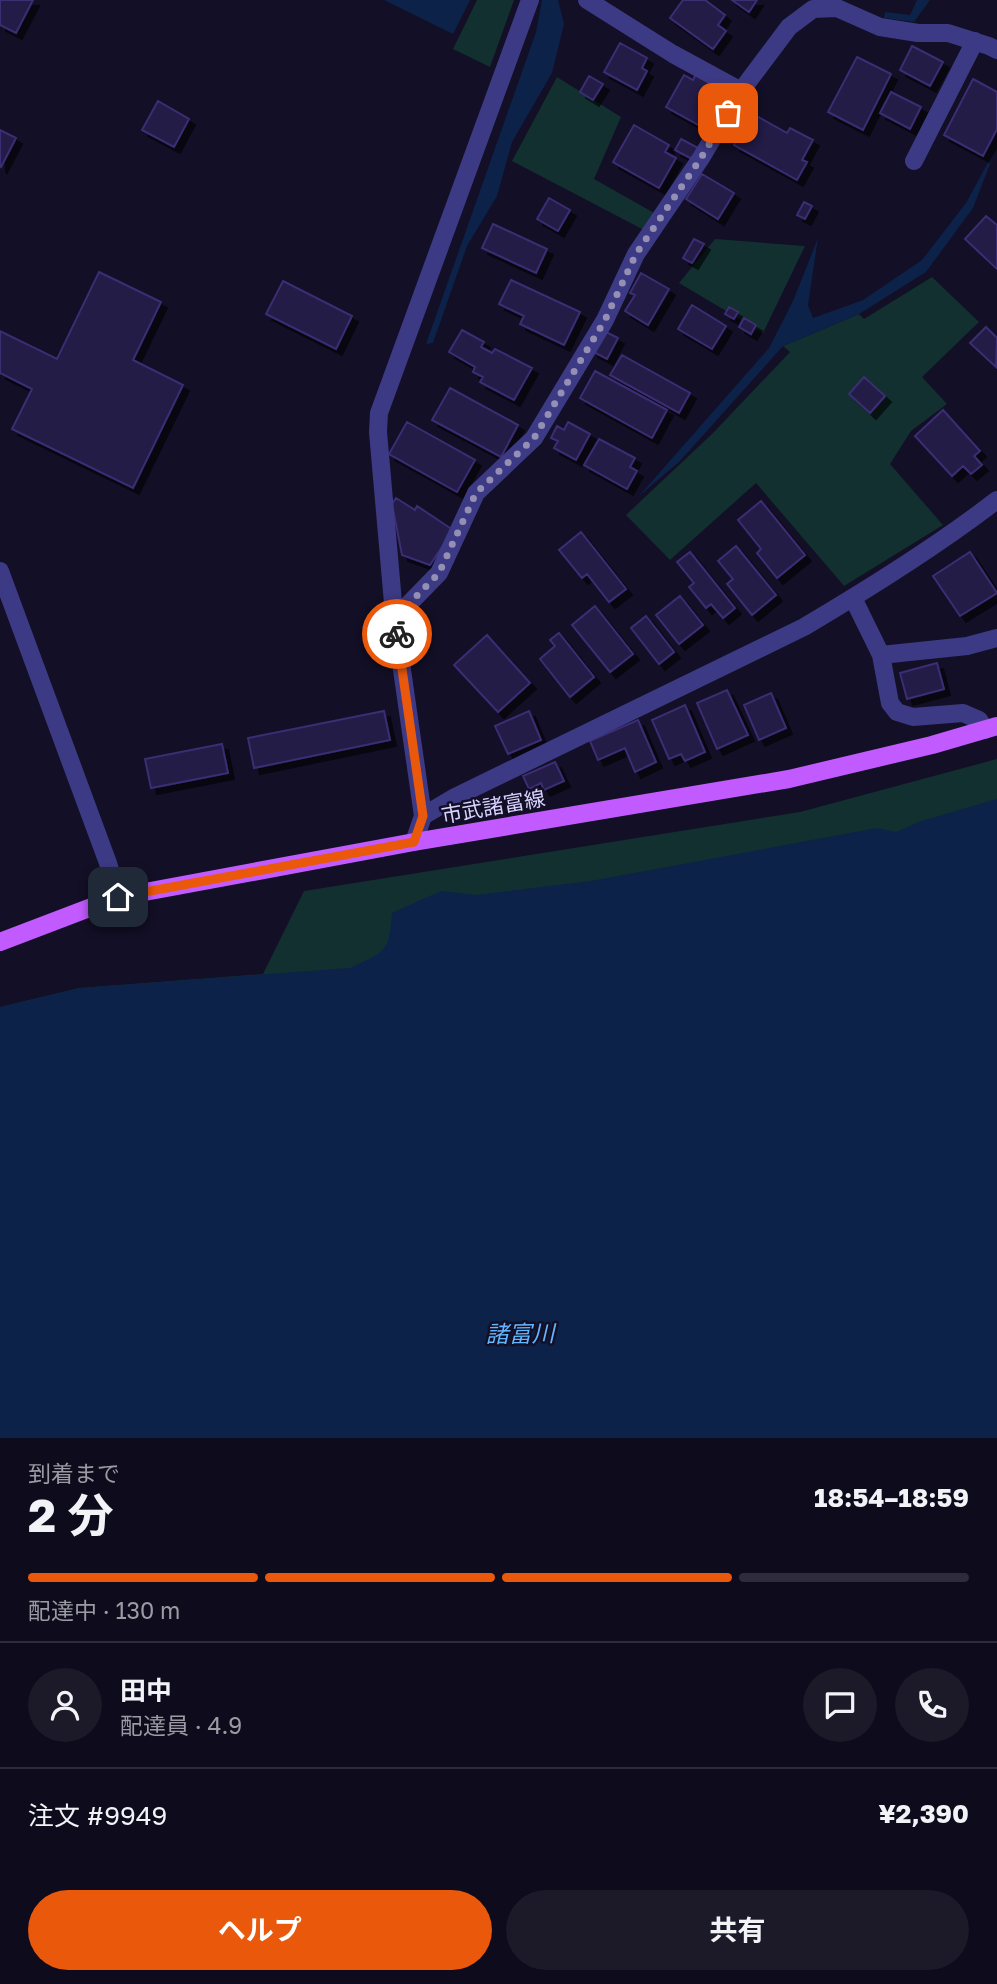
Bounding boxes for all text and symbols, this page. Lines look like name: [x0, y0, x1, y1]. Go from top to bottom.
pin: [698, 83, 758, 143]
icon: bag: [709, 94, 747, 132]
courier: [362, 599, 432, 669]
icon: bike: [378, 615, 416, 653]
street label: 市武諸富線: [439, 784, 547, 828]
pin: [88, 867, 148, 927]
icon: home: [99, 878, 137, 916]
water label: 諸富川: [485, 1318, 558, 1348]
text: 到着まで: [28, 1459, 120, 1487]
text: 18:54–18:59: [814, 1482, 969, 1513]
text: 2 分: [28, 1487, 114, 1542]
text: 配達中 · 130 m: [28, 1596, 180, 1624]
button: person: [28, 1668, 102, 1742]
button: chat: [803, 1668, 877, 1742]
button: phone: [895, 1668, 969, 1742]
text: 田中: [120, 1675, 172, 1706]
text: 配達員 · 4.9: [120, 1711, 242, 1739]
text: ¥2,390: [878, 1798, 969, 1829]
text: 注文 #9949: [28, 1800, 167, 1831]
button: ヘルプ: [28, 1890, 492, 1970]
button: 共有: [506, 1890, 969, 1970]

